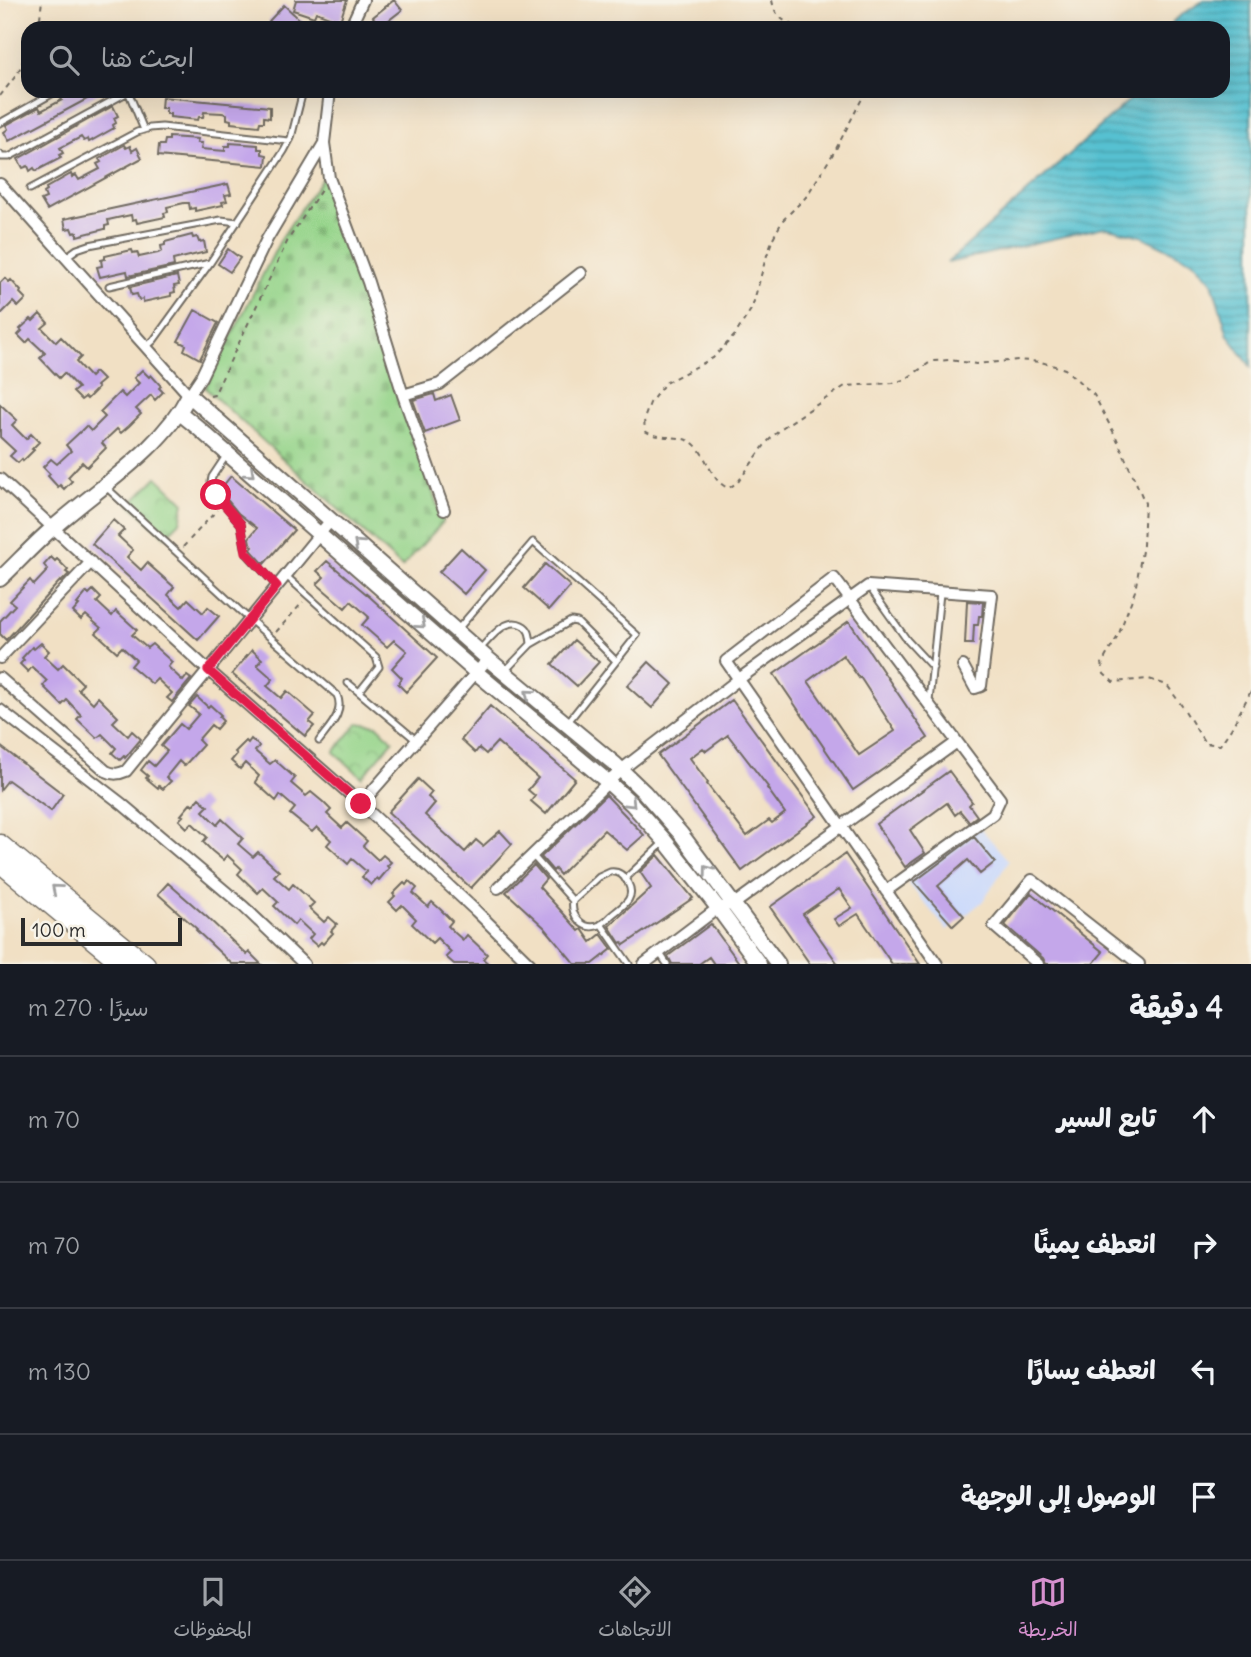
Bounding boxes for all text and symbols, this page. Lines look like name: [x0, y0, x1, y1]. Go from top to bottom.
search box: [21, 21, 1230, 98]
icon: search: [45, 41, 83, 79]
text: ابحث هنا: [101, 41, 194, 74]
one-way arrow: [242, 465, 255, 477]
route start: [200, 479, 231, 510]
one-way arrow: [353, 540, 366, 552]
one-way arrow: [412, 616, 425, 628]
one-way arrow: [525, 689, 537, 702]
route end: [345, 788, 376, 819]
one-way arrow: [623, 795, 636, 808]
one-way arrow: [704, 865, 716, 878]
one-way arrow: [52, 885, 65, 897]
scale bar: [21, 915, 182, 947]
text: 100 m: [32, 918, 86, 942]
text: 4 دقيقة: [1129, 988, 1223, 1026]
text: سيرًا · 270 m: [28, 993, 149, 1022]
icon: ahead: [1185, 1100, 1223, 1138]
text: تابع السير: [1057, 1101, 1156, 1134]
text: 70 m: [28, 1105, 80, 1134]
icon: right: [1185, 1226, 1223, 1264]
text: انعطف يمينًا: [1034, 1227, 1156, 1260]
text: 70 m: [28, 1231, 80, 1260]
icon: left: [1185, 1352, 1223, 1390]
text: انعطف يسارًا: [1027, 1353, 1156, 1386]
text: 130 m: [28, 1357, 91, 1386]
icon: arrive: [1185, 1478, 1223, 1516]
text: الوصول إلى الوجهة: [961, 1479, 1156, 1512]
tab: المحفوظات: [173, 1573, 252, 1646]
tab: الاتجاهات: [598, 1573, 672, 1646]
tab: الخريطة: [1018, 1573, 1078, 1646]

